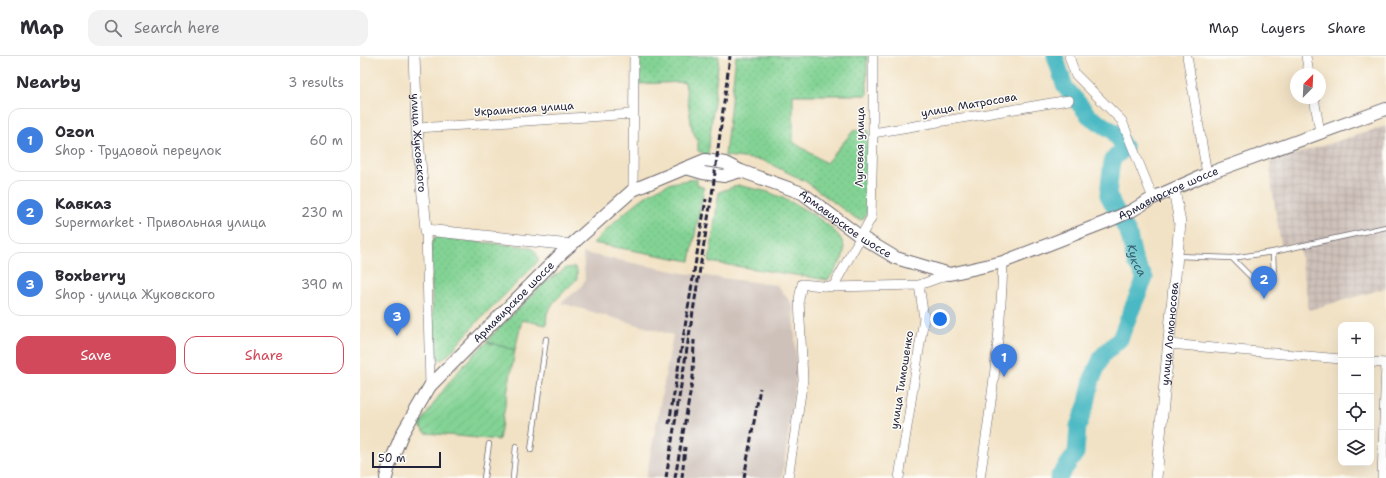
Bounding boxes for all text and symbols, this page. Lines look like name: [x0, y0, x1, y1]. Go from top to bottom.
search box: [88, 10, 368, 46]
text: Map: [20, 15, 64, 40]
icon: search: [102, 17, 124, 39]
text: Search here: [134, 18, 220, 38]
text: Map: [1209, 19, 1239, 37]
text: Layers: [1261, 19, 1305, 37]
text: Share: [1327, 19, 1366, 37]
north arrow: [1290, 68, 1326, 104]
text: Nearby: [16, 71, 81, 93]
text: 3 results: [288, 74, 344, 91]
street label: улица Матросова: [920, 89, 1018, 121]
street label: улица Жуковского: [408, 93, 430, 193]
street label: Украинская улица: [474, 98, 575, 120]
street label: Луговая улица: [852, 107, 868, 187]
text: Ozon: [55, 122, 95, 142]
text: 1: [27, 132, 33, 149]
text: 60 m: [310, 132, 343, 149]
text: Shop · Трудовой переулок: [55, 142, 221, 159]
street label: Армавирское шоссе: [1116, 163, 1220, 223]
street label: Армавирское шоссе: [796, 186, 894, 261]
text: Кавказ: [55, 194, 111, 214]
text: 2: [25, 204, 35, 221]
text: 230 m: [301, 204, 343, 221]
text: Supermarket · Привольная улица: [55, 214, 266, 231]
water label: Кукса: [1123, 243, 1150, 280]
street label: Армавирское шоссе: [470, 258, 557, 346]
text: Boxberry: [55, 266, 126, 286]
pin: 2: [1251, 266, 1277, 299]
text: 3: [25, 276, 35, 293]
text: 390 m: [301, 276, 343, 293]
street label: улица Ломоносова: [1157, 281, 1182, 386]
text: Shop · улица Жуковского: [55, 286, 215, 303]
pin: 3: [384, 303, 410, 336]
your location: [930, 309, 950, 329]
map controls: [1338, 322, 1374, 466]
button: +: [1338, 322, 1374, 358]
street label: улица Тимошенко: [887, 329, 917, 430]
button: Save: [16, 336, 176, 374]
button: Share: [184, 336, 344, 374]
pin: 1: [991, 344, 1017, 377]
button: −: [1338, 358, 1374, 394]
button: locate: [1338, 394, 1374, 430]
button: layers: [1338, 430, 1374, 466]
scale bar: [372, 450, 441, 469]
text: 50 m: [378, 451, 406, 466]

